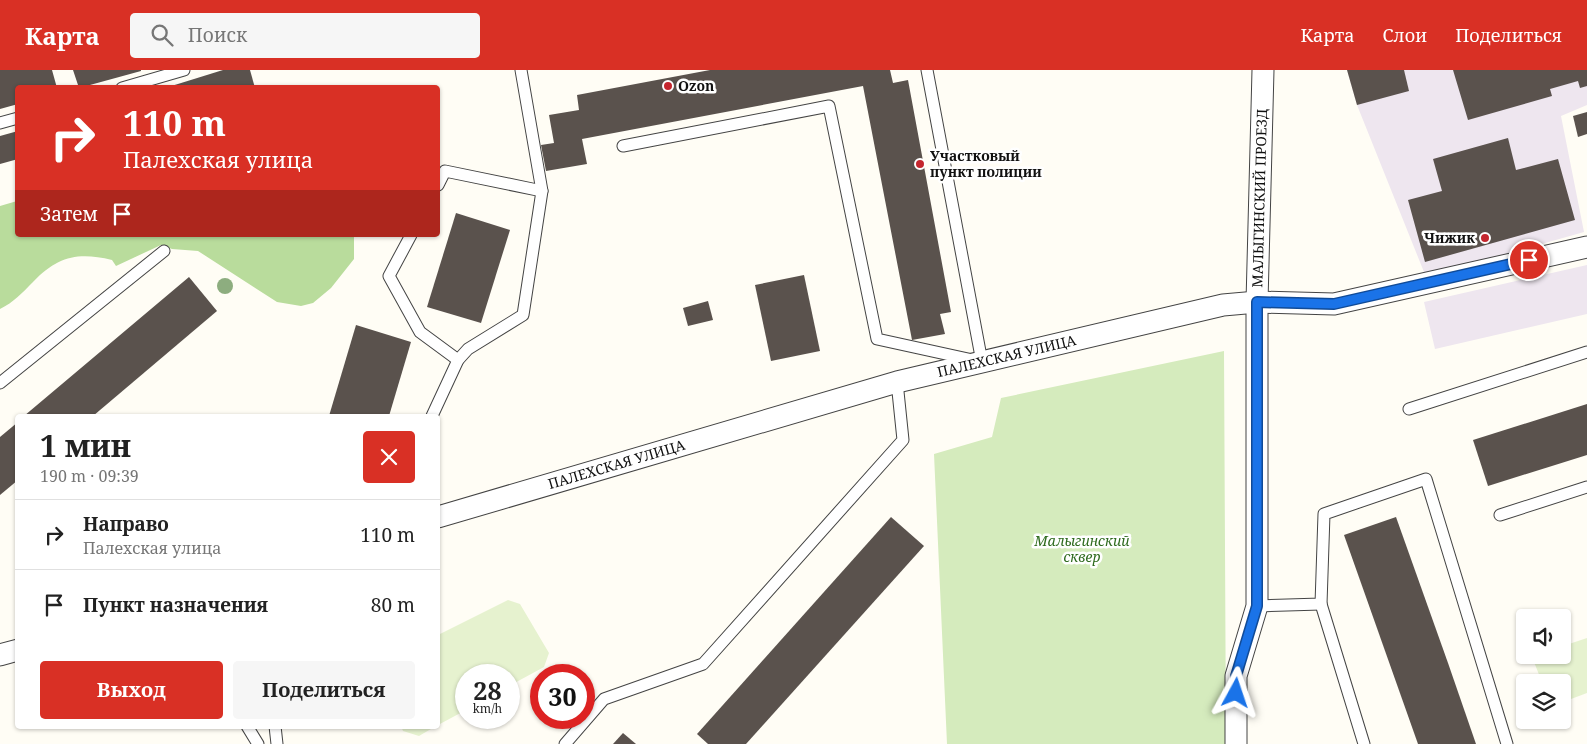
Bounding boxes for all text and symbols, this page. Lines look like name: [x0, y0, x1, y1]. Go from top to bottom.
search box: [130, 13, 480, 58]
text: Карта: [25, 19, 100, 52]
icon: search: [148, 21, 176, 49]
text: Поиск: [188, 22, 247, 48]
text: Карта: [1300, 23, 1355, 47]
text: Слои: [1383, 23, 1427, 47]
text: Поделиться: [1455, 23, 1562, 47]
place label: Ozon: [678, 76, 714, 95]
marker: Ozon: [662, 80, 674, 92]
text: 110 m: [123, 99, 226, 146]
icon: right: [40, 105, 105, 170]
street label: МАЛЫГИНСКИЙ ПРОЕЗД: [1247, 108, 1271, 288]
text: Палехская улица: [123, 144, 313, 174]
place label: Участковый пункт полиции: [930, 146, 1042, 181]
marker: Участковый пункт полиции: [914, 158, 926, 170]
icon: arrive: [108, 200, 136, 228]
text: Затем: [40, 201, 98, 227]
place label: Чижик: [1424, 228, 1475, 247]
marker: Чижик: [1479, 232, 1491, 244]
pin: [1508, 239, 1550, 281]
icon: arrive: [1515, 246, 1543, 274]
street label: ПАЛЕХСКАЯ УЛИЦА: [935, 330, 1078, 381]
text: 1 мин: [40, 425, 131, 466]
button: close: [363, 431, 415, 483]
street label: ПАЛЕХСКАЯ УЛИЦА: [545, 435, 687, 493]
text: 190 m · 09:39: [40, 465, 139, 487]
text: Направо: [83, 511, 169, 537]
icon: right: [40, 521, 68, 549]
text: 110 m: [360, 522, 415, 548]
park label: Малыгинский сквер: [1033, 531, 1130, 566]
text: Палехская улица: [83, 537, 221, 559]
icon: arrive: [40, 591, 68, 619]
text: Пункт назначения: [83, 592, 268, 618]
text: 80 m: [371, 592, 415, 618]
map controls: [1516, 609, 1571, 729]
button: sound: [1516, 609, 1571, 664]
button: Выход: [40, 661, 223, 719]
button: Поделиться: [233, 661, 415, 719]
speed limit sign: 30: [530, 664, 595, 729]
position arrow: [1209, 666, 1261, 718]
text: 28: [473, 673, 502, 707]
button: layers: [1516, 674, 1571, 729]
text: km/h: [473, 700, 502, 717]

